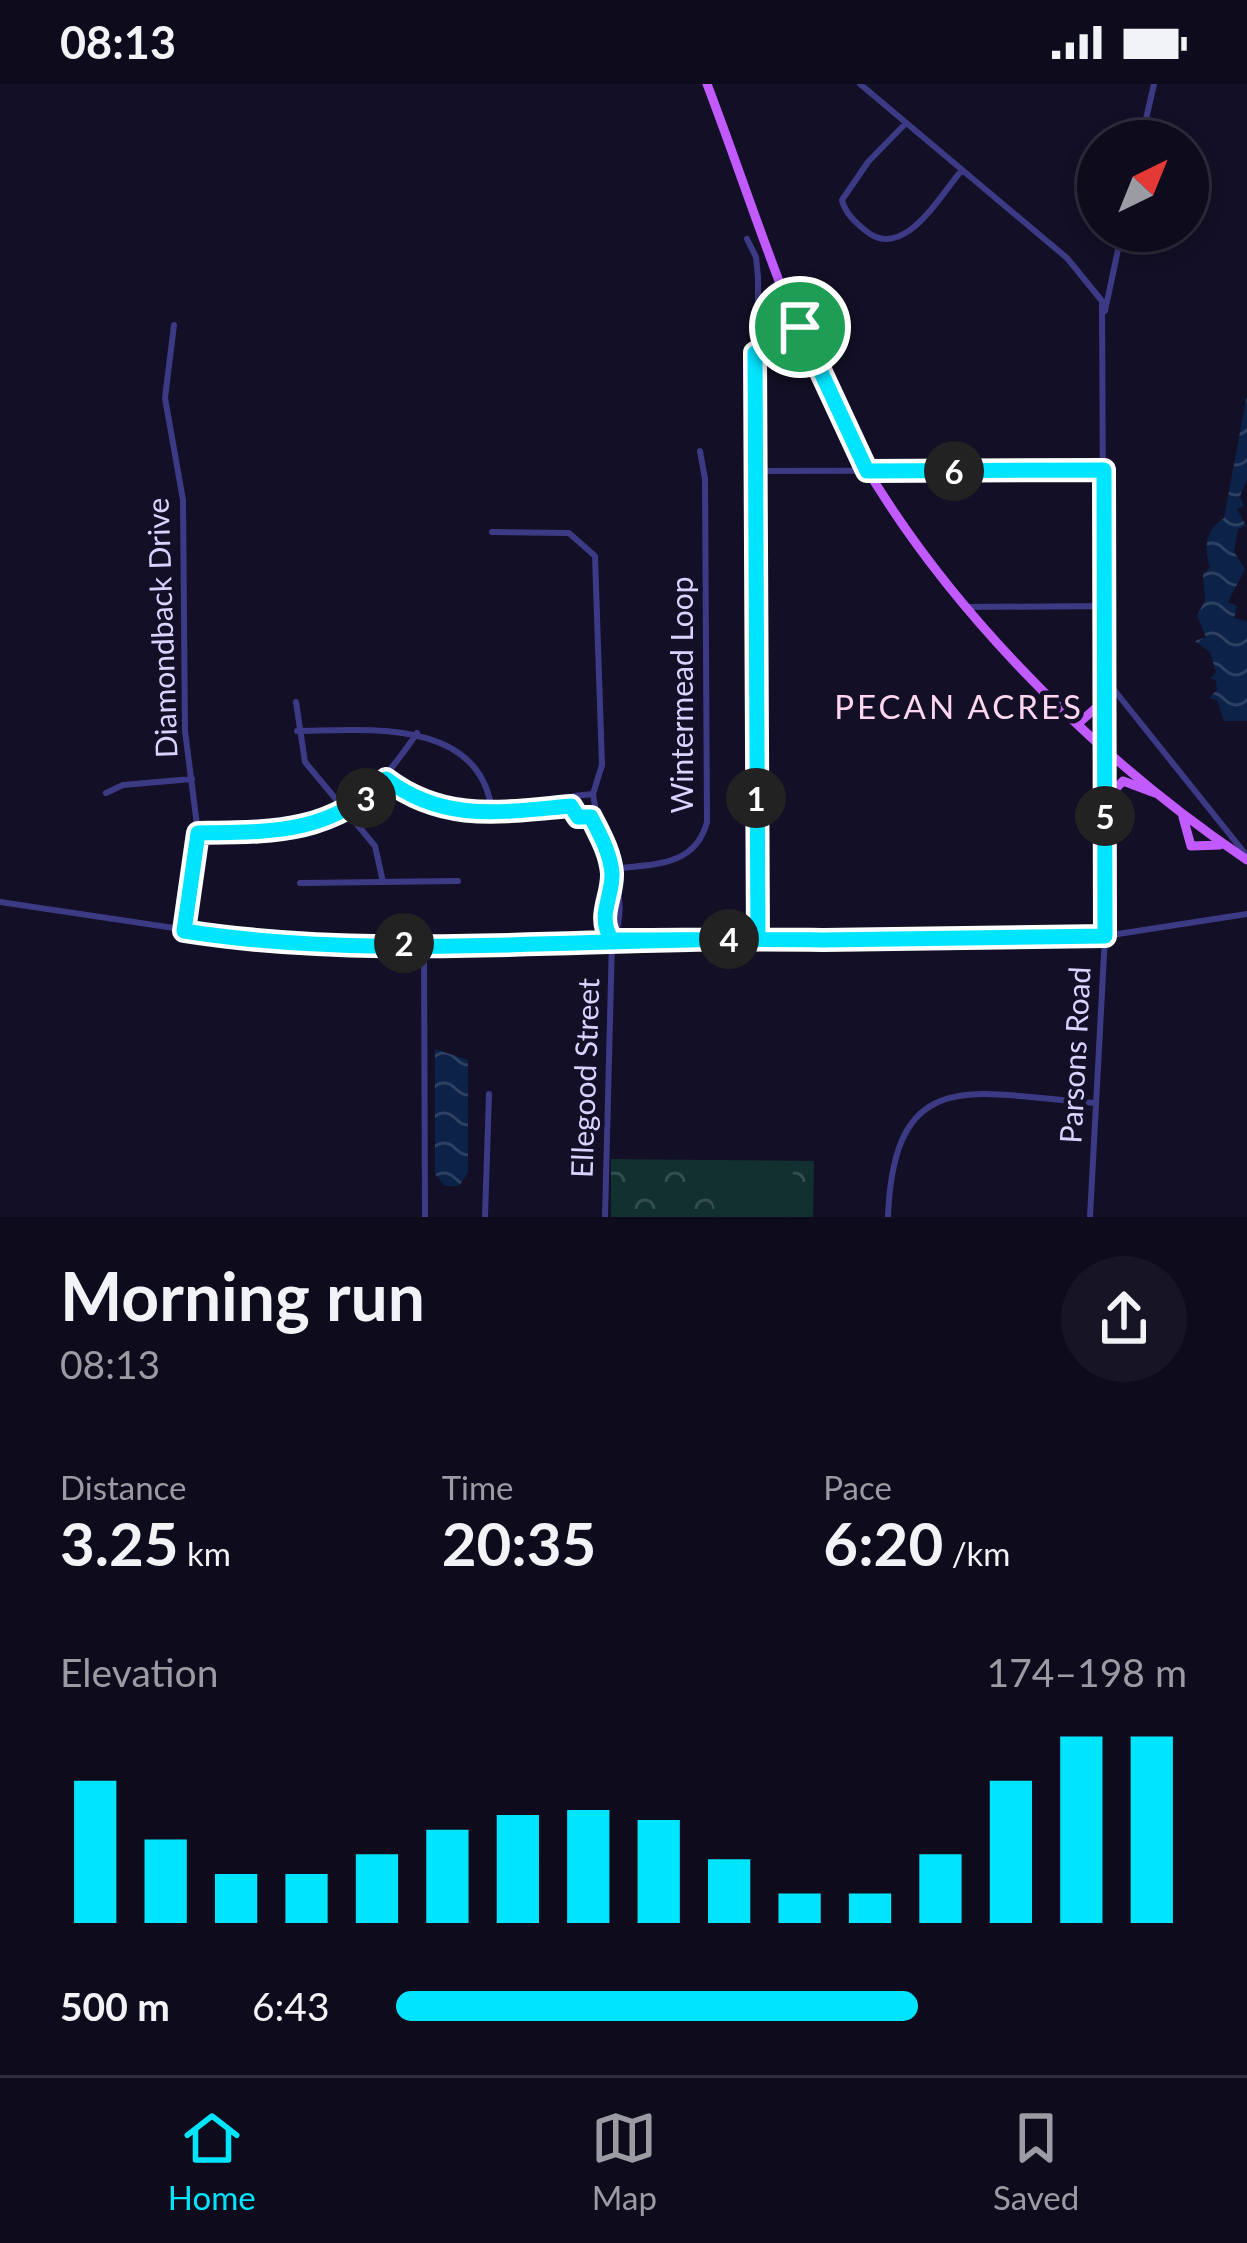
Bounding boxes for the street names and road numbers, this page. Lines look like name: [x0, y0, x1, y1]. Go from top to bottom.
street label: Diamondback Drive: [138, 497, 184, 759]
street label: Wintermead Loop: [663, 576, 699, 814]
street label: Parsons Road: [1051, 966, 1097, 1144]
street label: Ellegood Street: [563, 977, 605, 1179]

